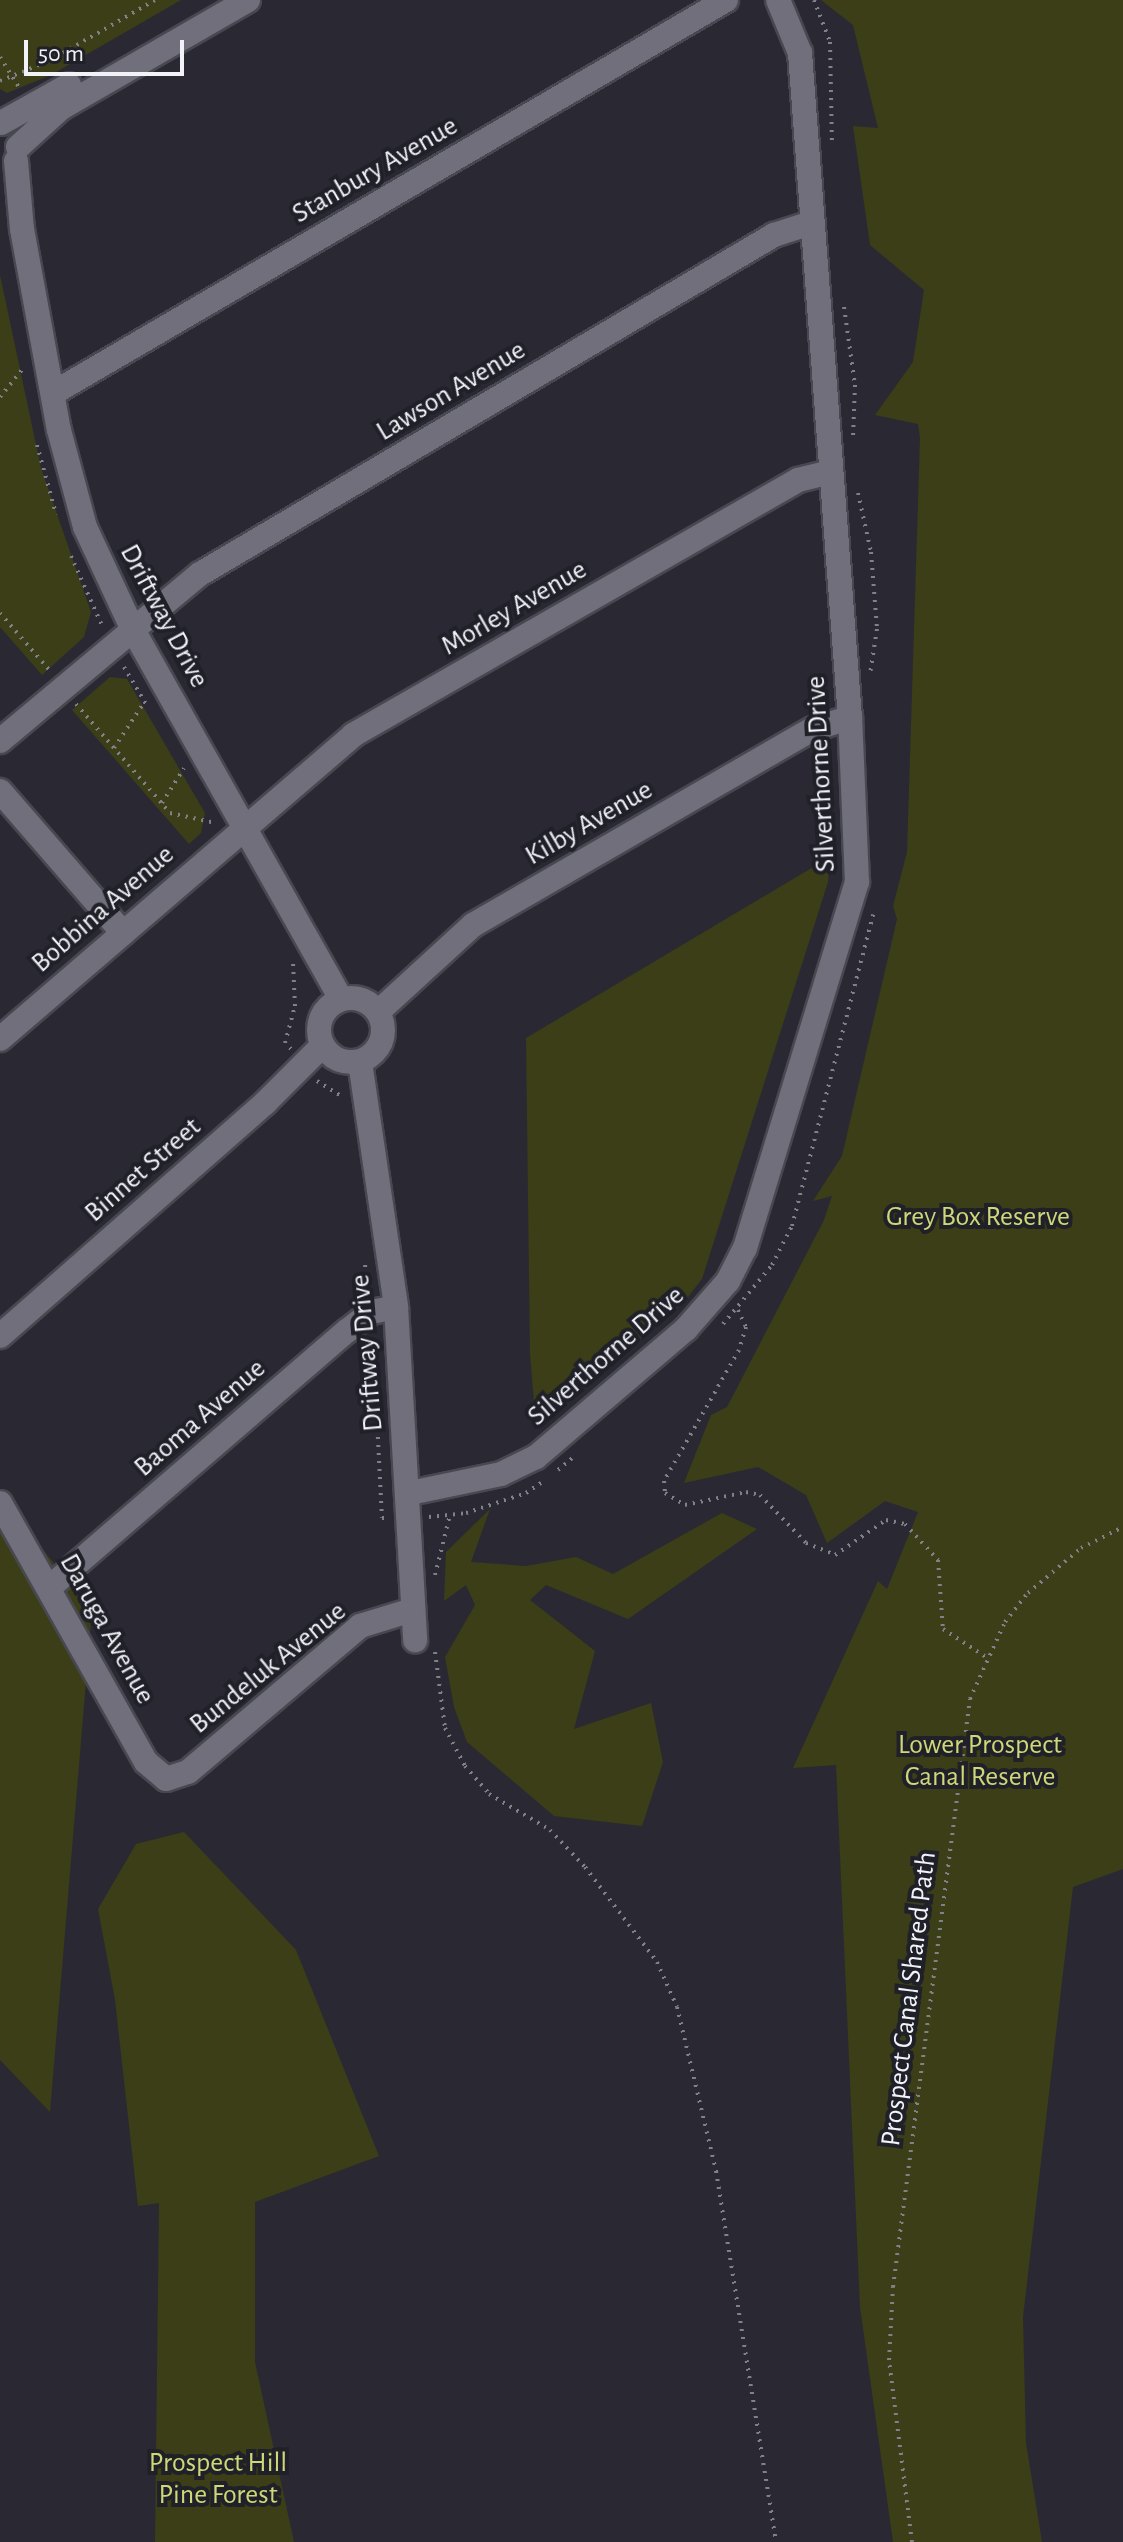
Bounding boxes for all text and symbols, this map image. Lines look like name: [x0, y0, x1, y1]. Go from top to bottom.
scale bar: [28, 24, 188, 74]
text: 50 m: [38, 42, 84, 66]
street label: Stanbury Avenue: [286, 109, 464, 231]
street label: Lawson Avenue: [371, 333, 531, 449]
street label: Driftway Drive: [112, 539, 216, 693]
street label: Morley Avenue: [435, 553, 593, 663]
street label: Silverthorne Drive: [799, 675, 843, 873]
street label: Kilby Avenue: [519, 773, 659, 873]
street label: Bobbina Avenue: [25, 838, 181, 980]
street label: Binnet Street: [78, 1110, 208, 1230]
park label: Grey Box Reserve: [886, 1200, 1070, 1234]
street label: Driftway Drive: [343, 1273, 391, 1433]
street label: Silverthorne Drive: [521, 1279, 691, 1433]
street label: Baoma Avenue: [127, 1352, 273, 1484]
street label: Daruga Avenue: [52, 1548, 162, 1710]
street label: Bundeluk Avenue: [183, 1595, 353, 1741]
park label: Lower Prospect Canal Reserve: [898, 1728, 1062, 1794]
street label: Prospect Canal Shared Path: [874, 1850, 944, 2148]
park label: Prospect Hill Pine Forest: [149, 2446, 287, 2512]

